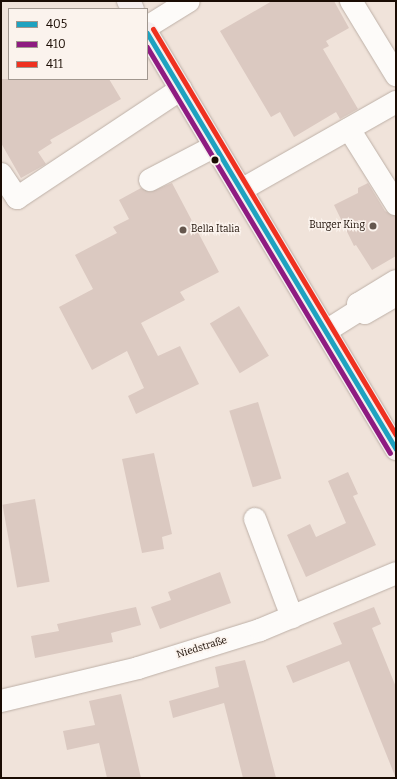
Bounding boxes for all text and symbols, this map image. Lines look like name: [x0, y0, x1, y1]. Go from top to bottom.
legend: [8, 8, 148, 80]
text: 405: [46, 17, 67, 31]
text: 410: [46, 37, 66, 51]
text: 411: [46, 57, 63, 71]
unlabelled marker: [210, 155, 220, 165]
place label: Burger King: [309, 220, 365, 232]
marker: Burger King: [368, 221, 378, 231]
place label: Bella Italia: [191, 224, 240, 236]
marker: Bella Italia: [178, 225, 188, 235]
street label: Niedstraße: [175, 635, 229, 661]

